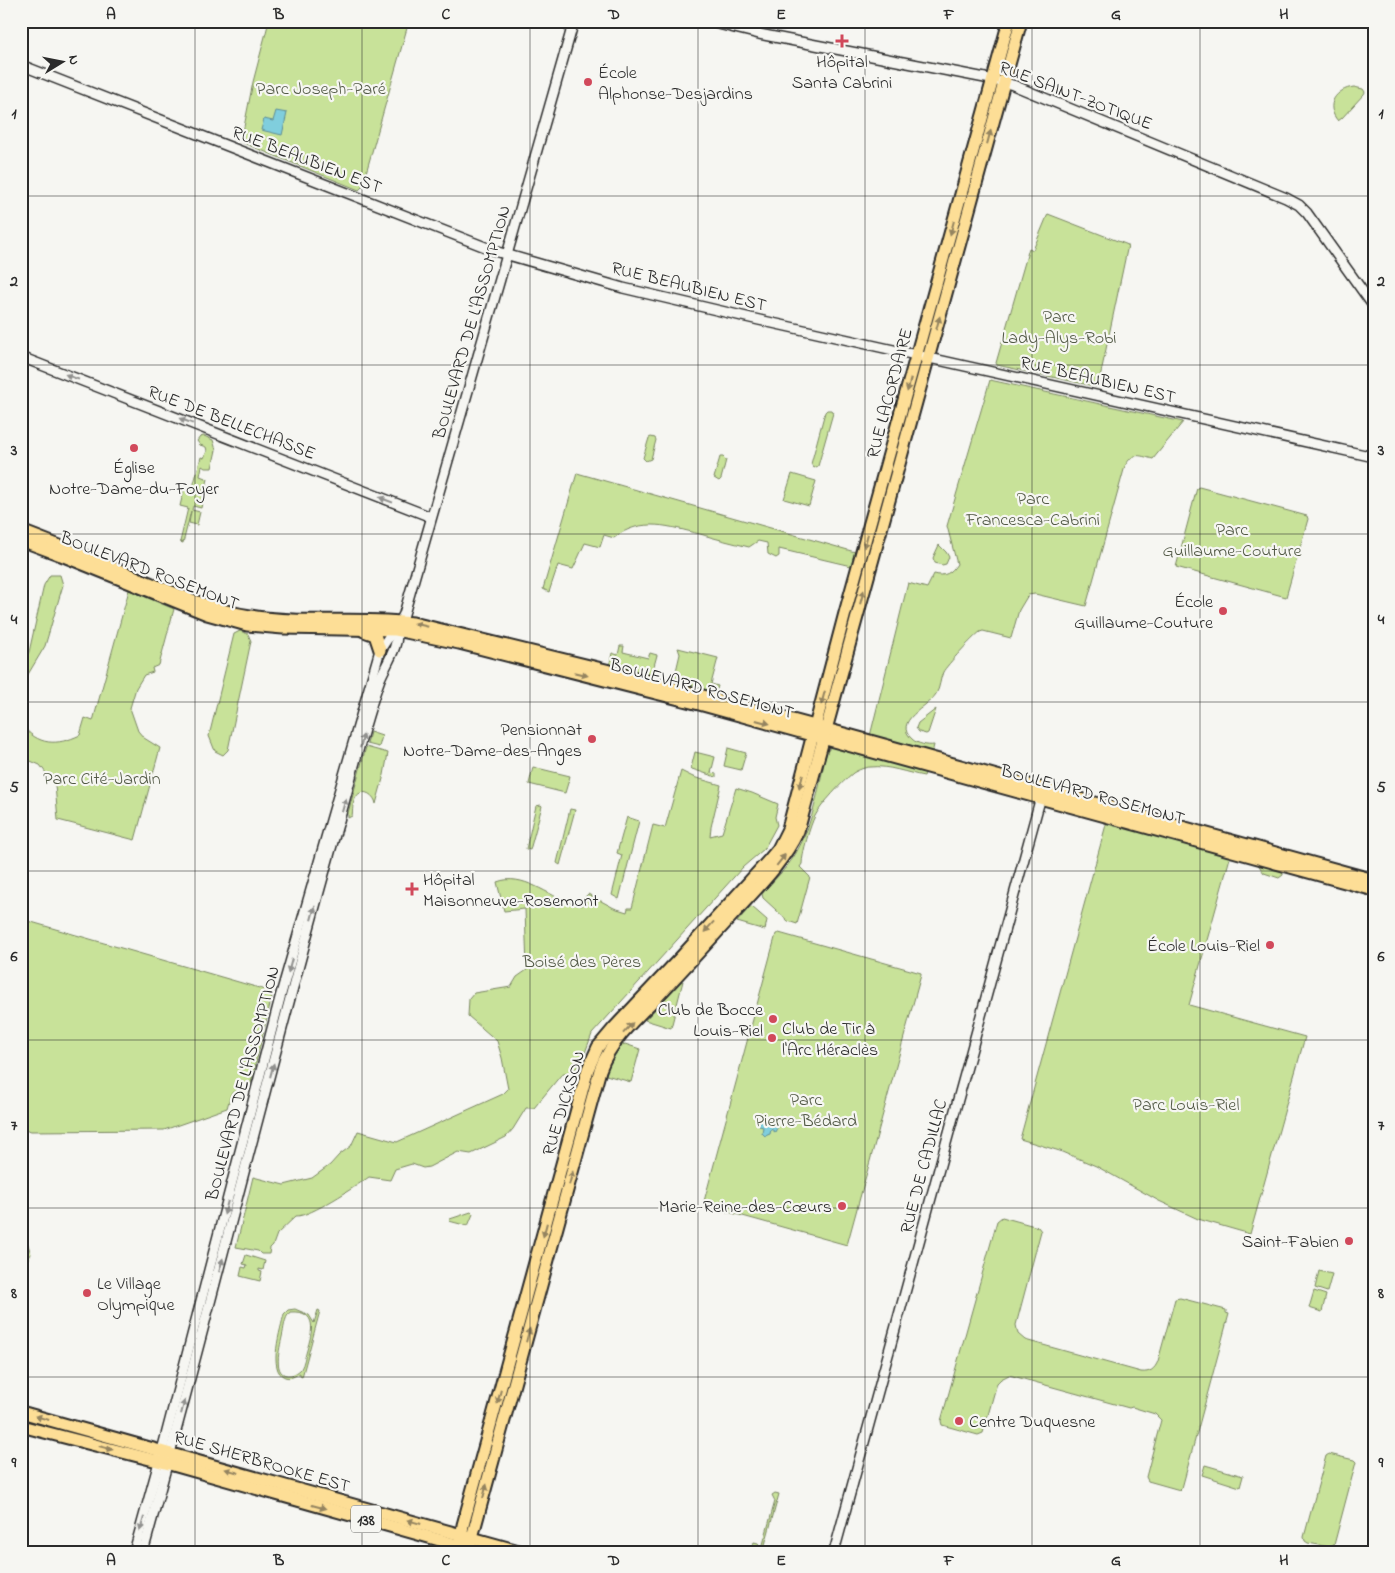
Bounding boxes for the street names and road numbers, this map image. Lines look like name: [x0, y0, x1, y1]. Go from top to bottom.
street label: RUE SAINT-ZOTIQUE: [995, 56, 1156, 138]
street label: RUE BEAUBIEN EST: [227, 120, 385, 201]
street label: BOULEVARD DE L'ASSOMPTION: [427, 203, 519, 443]
street label: RUE BEAUBIEN EST: [608, 256, 769, 320]
street label: RUE LACORDAIRE: [861, 325, 921, 462]
street label: RUE BEAUBIEN EST: [1017, 350, 1178, 411]
street label: RUE DE BELLECHASSE: [144, 380, 319, 468]
street label: BOULEVARD ROSEMONT: [55, 525, 243, 618]
street label: BOULEVARD ROSEMONT: [606, 653, 796, 727]
street label: BOULEVARD ROSEMONT: [997, 759, 1187, 833]
street label: BOULEVARD DE L'ASSOMPTION: [200, 963, 288, 1205]
street label: RUE DICKSON: [537, 1048, 593, 1159]
street label: RUE DE CADILLAC: [895, 1096, 955, 1237]
street label: RUE SHERBROOKE EST: [170, 1425, 353, 1501]
road number: 138: [351, 1506, 381, 1532]

